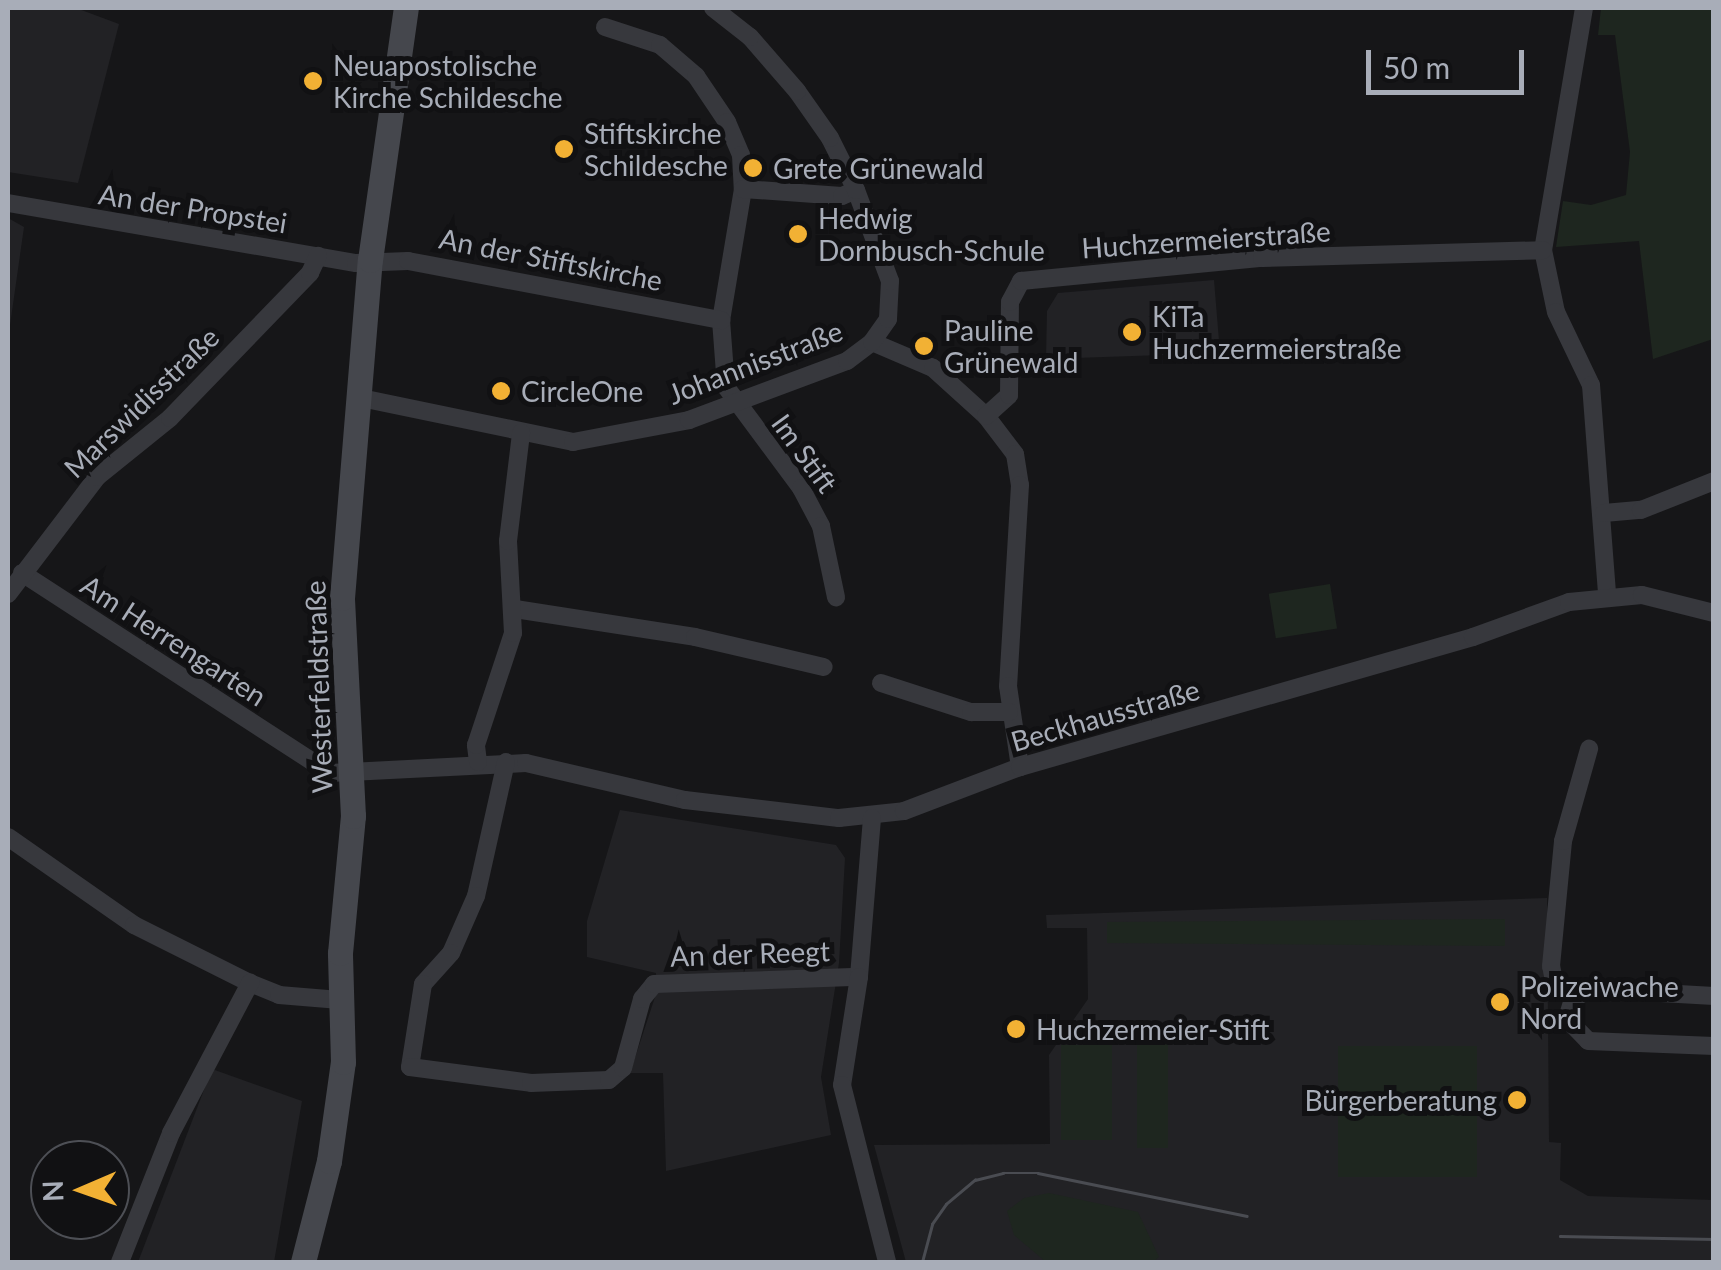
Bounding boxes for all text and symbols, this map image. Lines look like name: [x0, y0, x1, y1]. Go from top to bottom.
scale bar: [1371, 30, 1528, 92]
place label: Neuapostolische Kirche Schildesche: [333, 48, 563, 114]
text: 50 m: [1383, 49, 1450, 85]
marker: Neuapostolische Kirche Schildesche: [302, 70, 324, 92]
place label: Stiftskirche Schildesche: [584, 116, 728, 182]
marker: Stiftskirche Schildesche: [553, 138, 575, 160]
place label: Grete Grünewald: [773, 151, 984, 185]
marker: Grete Grünewald: [742, 157, 764, 179]
street label: An der Propstei: [96, 176, 290, 240]
place label: Hedwig Dornbusch-Schule: [818, 201, 1045, 267]
street label: Huchzermeierstraße: [1080, 214, 1332, 264]
street label: An der Stiftskirche: [436, 221, 666, 297]
marker: Hedwig Dornbusch-Schule: [787, 223, 809, 245]
place label: KiTa Huchzermeierstraße: [1152, 299, 1402, 365]
street label: Johannisstraße: [663, 313, 847, 411]
place label: Pauline Grünewald: [944, 313, 1078, 379]
street label: Marswidisstraße: [57, 320, 225, 484]
marker: KiTa Huchzermeierstraße: [1121, 321, 1143, 343]
marker: Pauline Grünewald: [913, 335, 935, 357]
place label: CircleOne: [521, 374, 643, 408]
marker: CircleOne: [490, 380, 512, 402]
street label: Im Stift: [765, 407, 845, 499]
street label: Am Herrengarten: [75, 568, 273, 712]
street label: Westerfeldstraße: [297, 580, 339, 794]
street label: Beckhausstraße: [1007, 672, 1203, 758]
street label: An der Reegt: [669, 933, 831, 973]
place label: Polizeiwache Nord: [1520, 969, 1679, 1035]
marker: Polizeiwache Nord: [1489, 991, 1511, 1013]
place label: Huchzermeier-Stift: [1036, 1012, 1269, 1046]
marker: Huchzermeier-Stift: [1005, 1018, 1027, 1040]
place label: Bürgerberatung: [1304, 1083, 1497, 1117]
marker: Bürgerberatung: [1506, 1089, 1528, 1111]
north arrow: [30, 1140, 130, 1240]
text: N: [35, 1180, 69, 1202]

